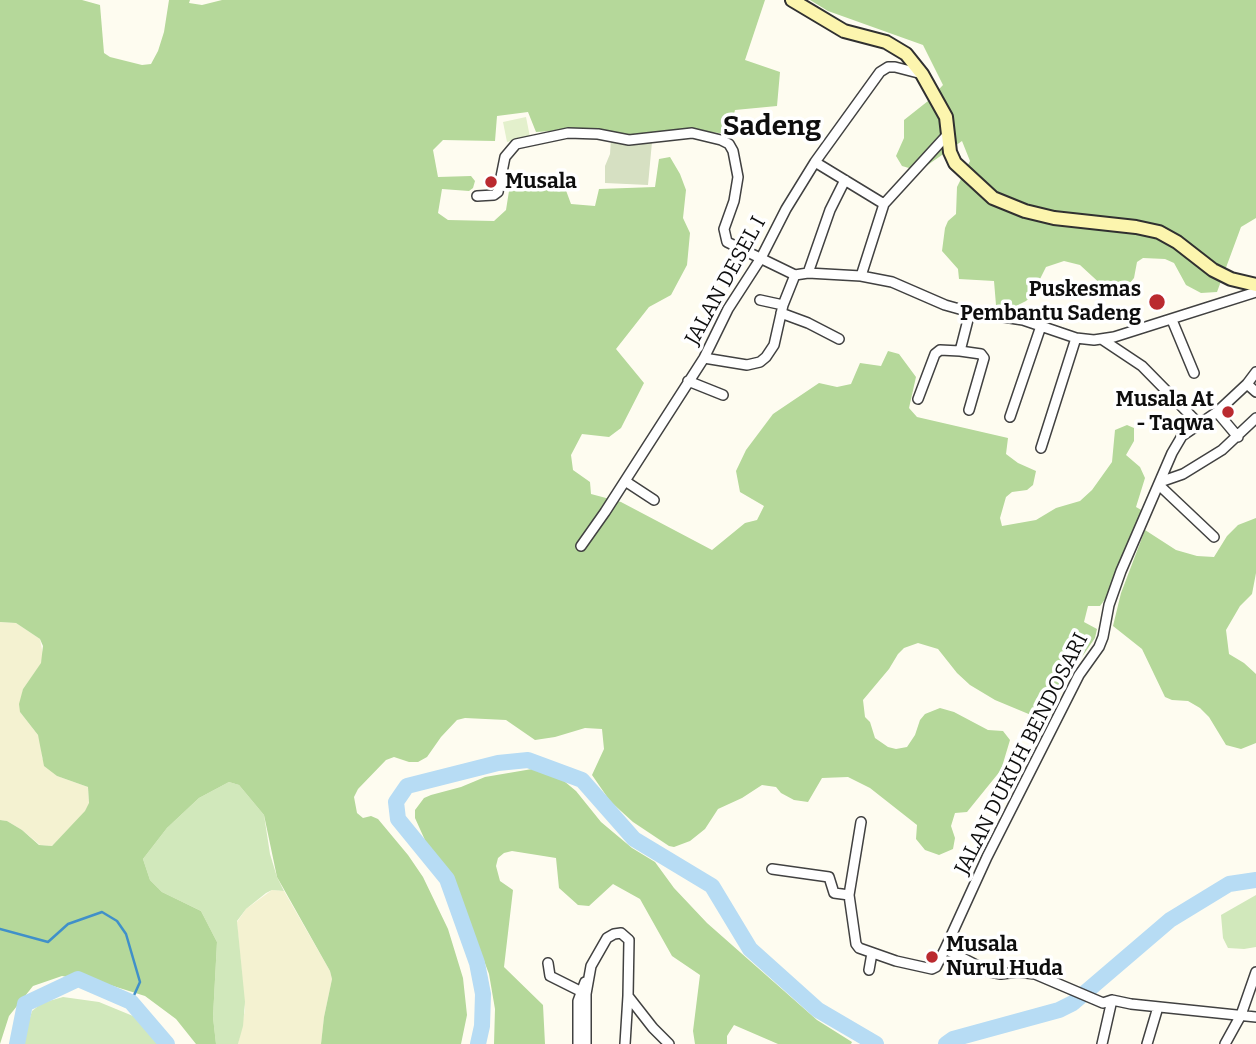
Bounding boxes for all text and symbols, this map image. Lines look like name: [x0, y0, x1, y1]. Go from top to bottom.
district label: Sadeng: [723, 110, 821, 144]
place label: Musala: [505, 169, 577, 195]
marker: Musala: [483, 174, 499, 190]
street label: JALAN DESEL I: [680, 212, 772, 350]
place label: Puskesmas Pembantu Sadeng: [960, 277, 1141, 327]
marker: Puskesmas Pembantu Sadeng: [1147, 292, 1167, 312]
place label: Musala At - Taqwa: [1116, 387, 1214, 437]
marker: Musala At - Taqwa: [1220, 404, 1236, 420]
street label: JALAN DUKUH BENDOSARI: [950, 629, 1094, 879]
place label: Musala Nurul Huda: [946, 932, 1063, 982]
marker: Musala Nurul Huda: [924, 949, 940, 965]

